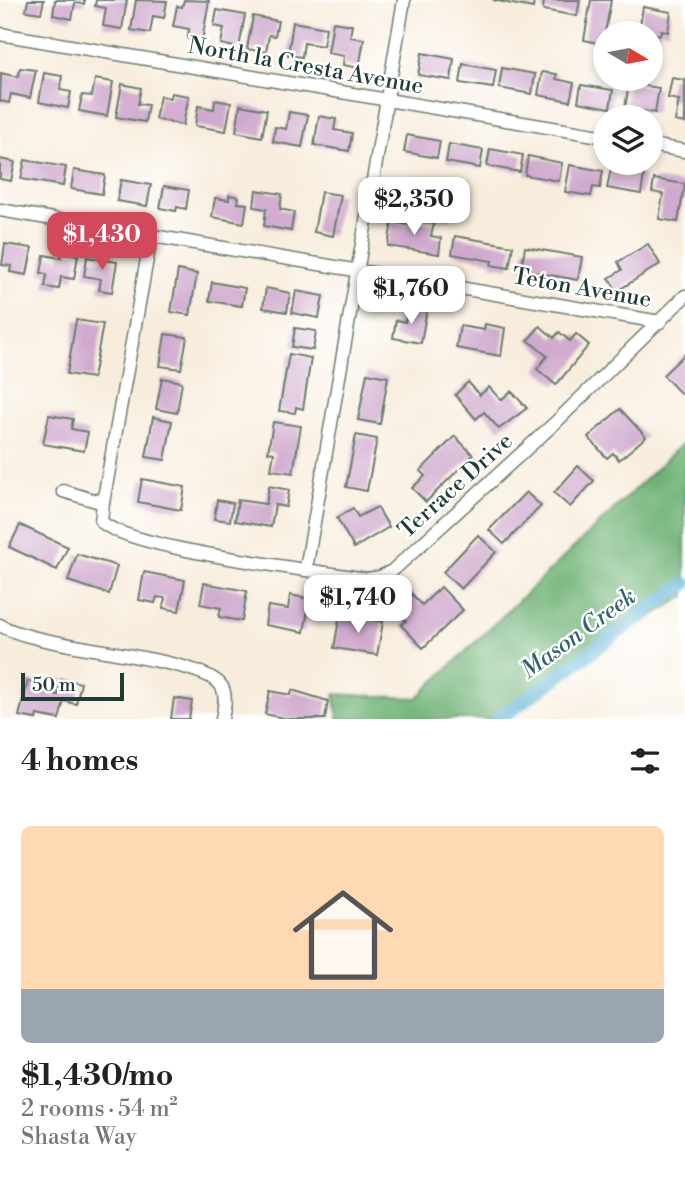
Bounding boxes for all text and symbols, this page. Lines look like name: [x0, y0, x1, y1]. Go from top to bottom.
north arrow: [593, 21, 663, 91]
map controls: [593, 21, 663, 175]
street label: North la Cresta Avenue: [186, 31, 426, 100]
button: layers: [593, 105, 663, 175]
pin: $2,350: [357, 177, 471, 237]
text: $2,350: [374, 186, 454, 214]
pin: $1,430: [45, 212, 159, 272]
text: $1,430: [63, 221, 141, 249]
street label: Teton Avenue: [510, 262, 654, 314]
pin: $1,760: [354, 266, 468, 326]
text: $1,760: [373, 275, 449, 303]
street label: Terrace Drive: [393, 427, 519, 544]
pin: $1,740: [301, 576, 415, 635]
water label: Mason Creek: [515, 582, 642, 686]
text: $1,740: [320, 584, 396, 612]
scale bar: [21, 670, 124, 702]
text: 50 m: [32, 673, 76, 697]
text: 4 homes: [21, 742, 138, 780]
icon: filters: [626, 742, 664, 780]
icon: home: [280, 872, 406, 998]
text: $1,430/mo: [21, 1057, 173, 1095]
text: 2 rooms · 54 m²: [21, 1095, 178, 1123]
text: Shasta Way: [21, 1123, 137, 1151]

